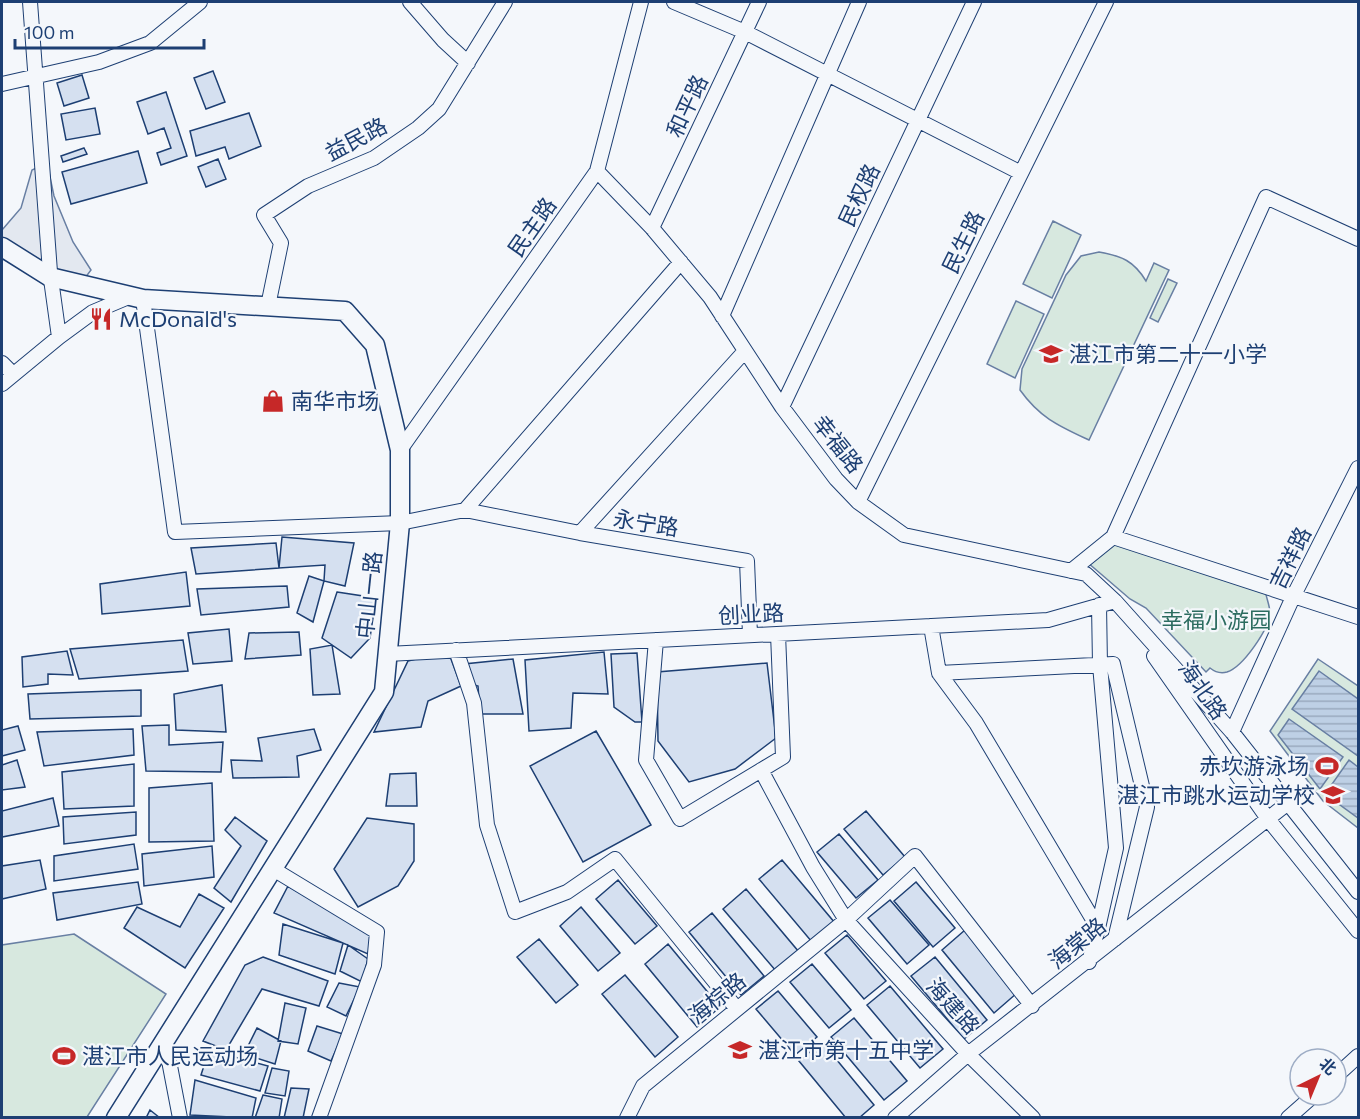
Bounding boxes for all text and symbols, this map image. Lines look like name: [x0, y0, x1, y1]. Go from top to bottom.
scale bar: [15, 12, 204, 50]
text: 100 m: [24, 21, 74, 43]
street label: 和平路: [660, 70, 713, 141]
street label: 益民路: [320, 111, 391, 166]
street label: 民权路: [832, 159, 885, 230]
street label: 民主路: [502, 192, 562, 261]
street label: 民生路: [936, 206, 989, 277]
place label: McDonald's: [119, 305, 237, 332]
restaurant icon: McDonald's: [88, 306, 114, 332]
place label: 湛江市第二十一小学: [1069, 340, 1267, 367]
school or university icon: 湛江市第二十一小学: [1038, 341, 1064, 367]
place label: 南华市场: [291, 387, 379, 414]
shop icon: 南华市场: [260, 388, 286, 414]
street label: 幸福路: [807, 409, 869, 478]
street label: 永宁路: [611, 504, 681, 541]
street label: 吉祥路: [1263, 522, 1316, 593]
street label: 中山一路: [350, 550, 387, 640]
street label: 创业路: [717, 598, 785, 629]
park label: 幸福小游园: [1161, 606, 1271, 633]
street label: 海北路: [1173, 655, 1233, 724]
place label: 赤坎游泳场: [1199, 752, 1309, 779]
sports icon: 赤坎游泳场: [1314, 753, 1340, 779]
place label: 湛江市跳水运动学校: [1117, 781, 1315, 808]
school or university icon: 湛江市跳水运动学校: [1320, 782, 1346, 808]
street label: 海棠路: [1043, 911, 1111, 974]
street label: 海棕路: [683, 966, 751, 1029]
street label: 海建路: [921, 972, 985, 1039]
place label: 湛江市第十五中学: [758, 1036, 934, 1063]
school or university icon: 湛江市第十五中学: [727, 1037, 753, 1063]
place label: 湛江市人民运动场: [82, 1042, 258, 1069]
sports icon: 湛江市人民运动场: [51, 1043, 77, 1069]
north arrow: [1288, 1047, 1348, 1107]
text: 北: [1316, 1053, 1341, 1078]

